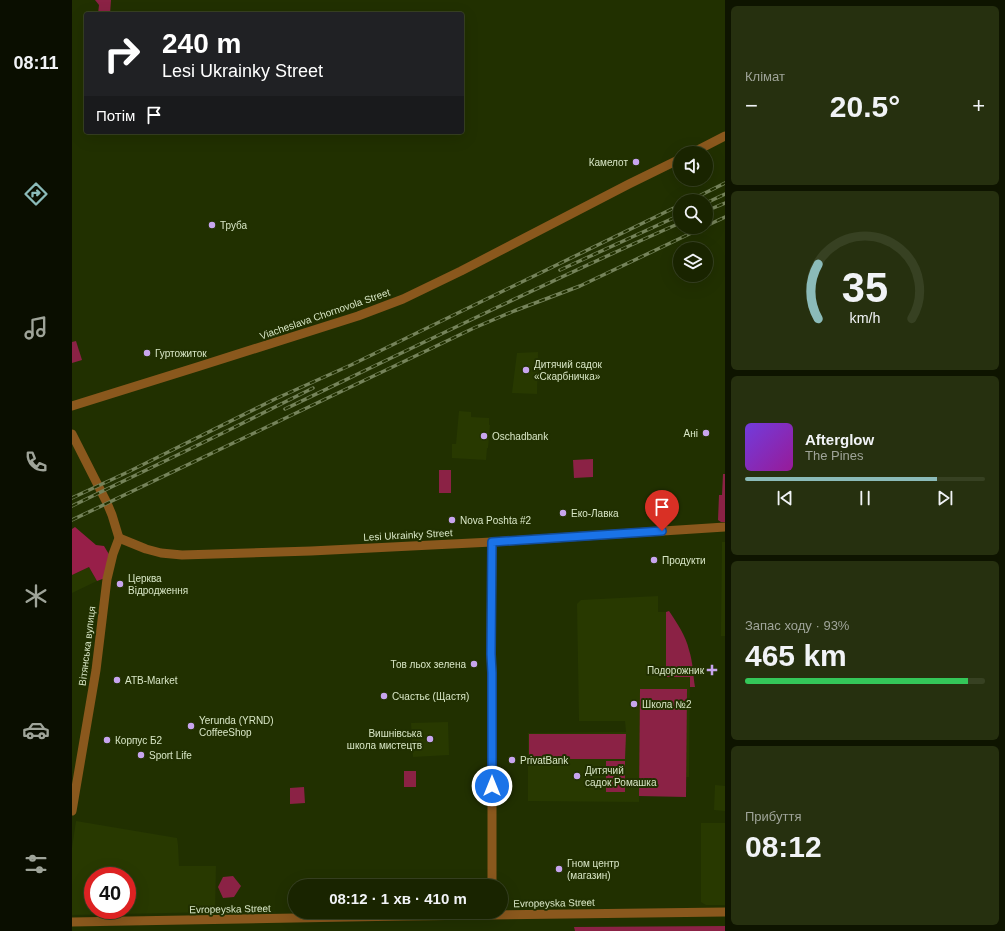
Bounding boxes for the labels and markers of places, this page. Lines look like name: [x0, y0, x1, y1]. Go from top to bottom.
place label: Камелот: [589, 157, 628, 168]
marker: Камелот: [631, 157, 641, 167]
marker: Труба: [207, 220, 217, 230]
place label: Труба: [220, 220, 248, 231]
marker: Гуртожиток: [142, 348, 152, 358]
place label: Гуртожиток: [155, 348, 207, 359]
place label: Дитячий садок «Скарбничка»: [534, 359, 602, 382]
marker: Дитячий садок «Скарбничка»: [521, 365, 531, 375]
place label: Ані: [684, 428, 698, 439]
marker: Ані: [701, 428, 711, 438]
marker: Oschadbank: [479, 431, 489, 441]
place label: Oschadbank: [492, 431, 549, 442]
pin: [645, 490, 679, 531]
marker: Еко-Лавка: [558, 508, 568, 518]
place label: Еко-Лавка: [571, 508, 619, 519]
marker: Nova Poshta #2: [447, 515, 457, 525]
place label: Nova Poshta #2: [460, 515, 532, 526]
marker: Продукти: [649, 555, 659, 565]
place label: Продукти: [662, 555, 706, 566]
place label: Церква Відродження: [128, 573, 188, 596]
marker: Церква Відродження: [115, 579, 125, 589]
place label: Тов льох зелена: [391, 659, 466, 670]
marker: Тов льох зелена: [469, 659, 479, 669]
place label: Подорожник: [647, 665, 705, 676]
marker: Подорожник: [707, 665, 717, 675]
marker: ATB-Market: [112, 675, 122, 685]
place label: ATB-Market: [125, 675, 178, 686]
marker: Счастьє (Щастя): [379, 691, 389, 701]
place label: Счастьє (Щастя): [392, 691, 469, 702]
marker: Школа №2: [629, 699, 639, 709]
place label: Школа №2: [642, 699, 692, 710]
place label: Yerunda (YRND) CoffeeShop: [199, 715, 274, 738]
marker: Yerunda (YRND) CoffeeShop: [186, 721, 196, 731]
place label: Вишнівська школа мистецтв: [347, 728, 422, 751]
marker: Вишнівська школа мистецтв: [425, 734, 435, 744]
marker: Корпус Б2: [102, 735, 112, 745]
place label: Корпус Б2: [115, 735, 163, 746]
marker: Sport Life: [136, 750, 146, 760]
place label: Sport Life: [149, 750, 192, 761]
marker: PrivatBank: [507, 755, 517, 765]
place label: PrivatBank: [520, 755, 569, 766]
place label: Дитячий садок Ромашка: [585, 765, 657, 788]
marker: Дитячий садок Ромашка: [572, 771, 582, 781]
place label: Гном центр (магазин): [567, 858, 620, 881]
marker: Гном центр (магазин): [554, 864, 564, 874]

